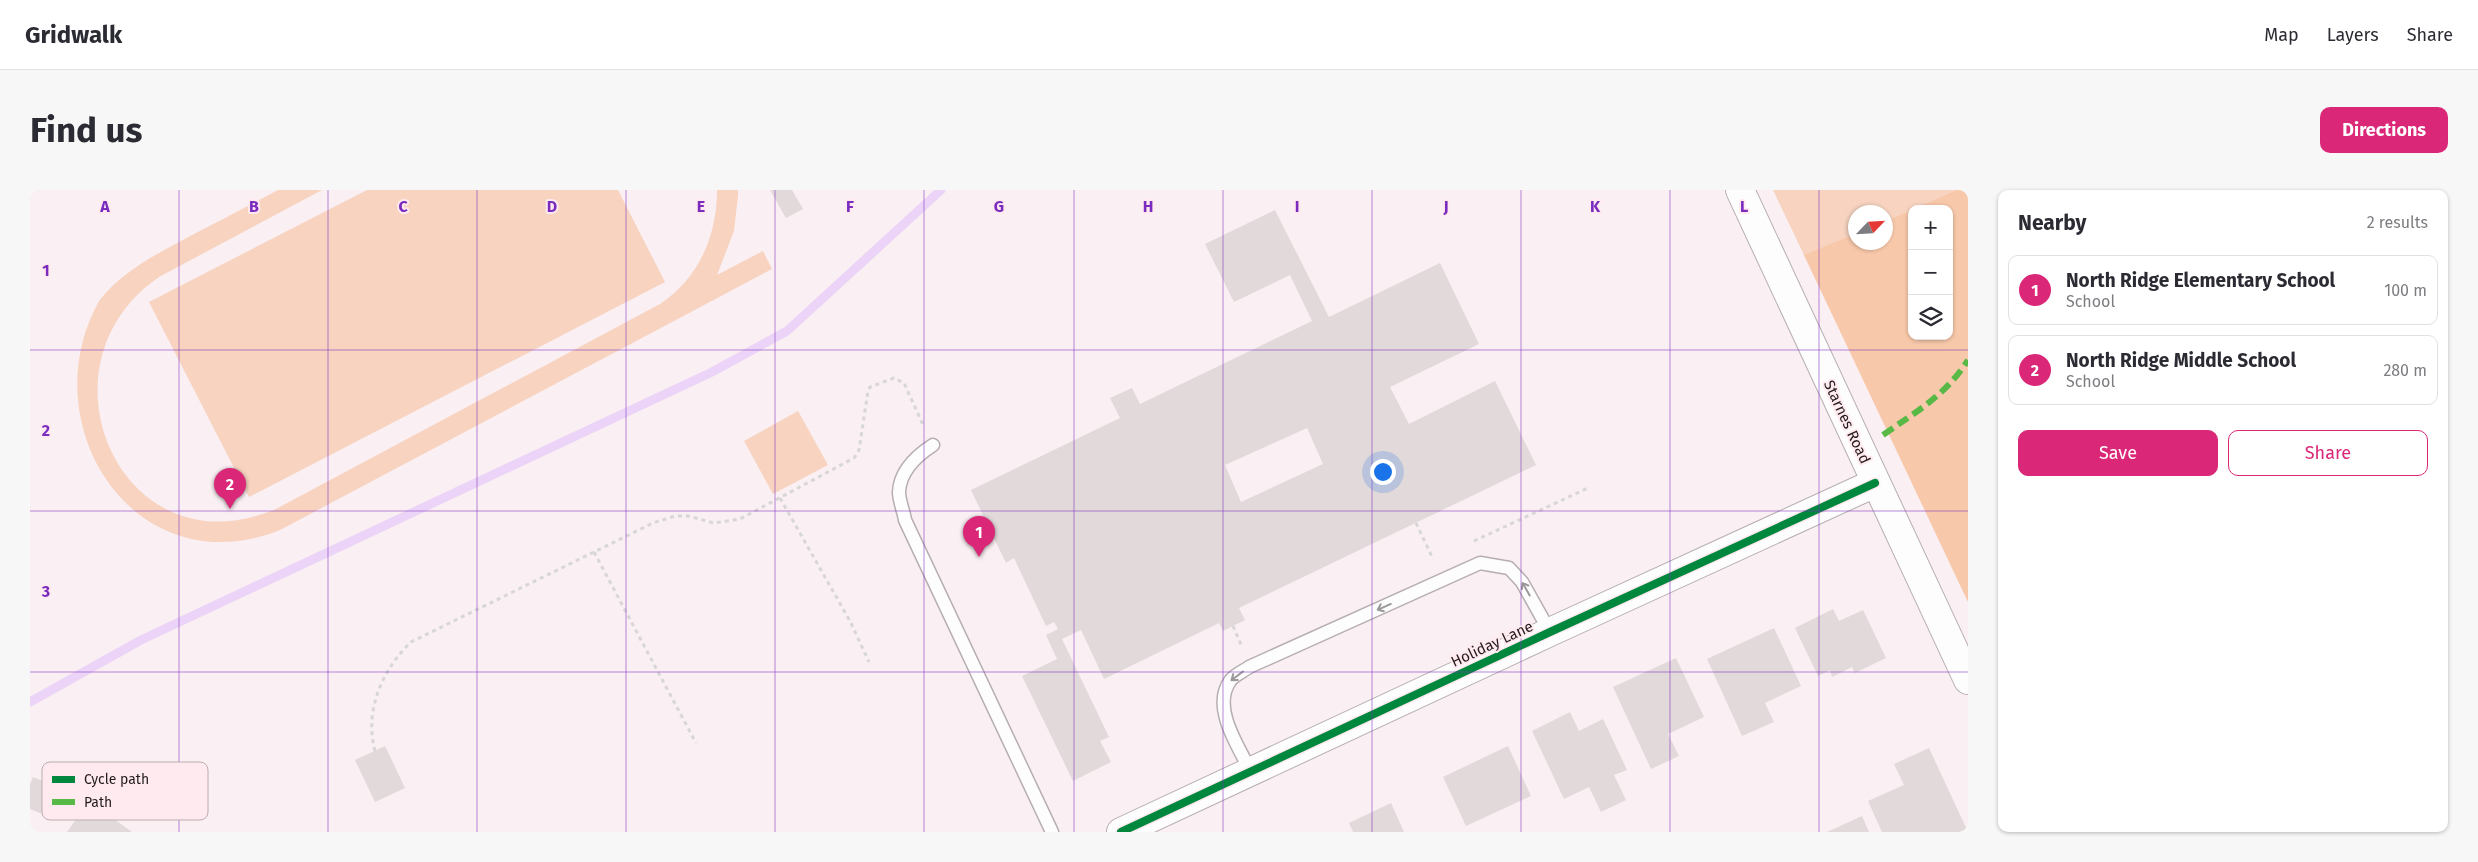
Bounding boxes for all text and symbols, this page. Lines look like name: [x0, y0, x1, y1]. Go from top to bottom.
text: Gridwalk: [25, 21, 122, 49]
text: Map: [2264, 24, 2299, 46]
text: Layers: [2327, 24, 2379, 46]
text: Share: [2407, 24, 2453, 46]
button: Directions: [2320, 107, 2448, 153]
text: Find us: [30, 109, 142, 151]
text: A: [99, 197, 110, 216]
text: B: [249, 197, 259, 216]
text: C: [398, 197, 408, 216]
text: D: [547, 197, 557, 216]
text: E: [697, 197, 705, 216]
text: F: [846, 197, 854, 216]
text: G: [994, 197, 1004, 216]
text: H: [1143, 197, 1153, 216]
text: I: [1295, 197, 1299, 216]
text: J: [1442, 197, 1449, 216]
text: K: [1590, 197, 1601, 216]
text: L: [1740, 197, 1748, 216]
north arrow: [1848, 205, 1893, 250]
map controls: [1908, 205, 1953, 340]
button: +: [1908, 205, 1953, 250]
text: Nearby: [2018, 210, 2086, 236]
text: 2 results: [2367, 213, 2428, 232]
button: −: [1908, 250, 1953, 295]
text: 1: [42, 261, 50, 280]
text: North Ridge Elementary School: [2066, 269, 2335, 292]
text: 1: [2031, 281, 2039, 300]
text: 100 m: [2384, 281, 2427, 300]
text: School: [2066, 292, 2115, 311]
button: layers: [1908, 295, 1953, 340]
text: North Ridge Middle School: [2066, 349, 2296, 372]
text: 2: [2031, 361, 2039, 380]
text: 280 m: [2383, 361, 2427, 380]
text: School: [2066, 372, 2115, 391]
street label: Starnes Road: [1820, 377, 1874, 467]
text: 2: [42, 421, 50, 440]
button: Save: [2018, 430, 2218, 476]
button: Share: [2228, 430, 2428, 476]
your location: [1370, 459, 1396, 485]
pin: 2: [214, 468, 246, 509]
pin: 1: [963, 516, 995, 557]
text: 3: [41, 582, 50, 601]
one-way arrow: [1521, 582, 1531, 597]
one-way arrow: [1377, 602, 1392, 612]
street label: Holiday Lane: [1448, 617, 1536, 671]
one-way arrow: [1230, 671, 1244, 681]
legend: [42, 762, 208, 820]
text: Cycle path: [84, 771, 149, 788]
text: Path: [84, 794, 112, 811]

